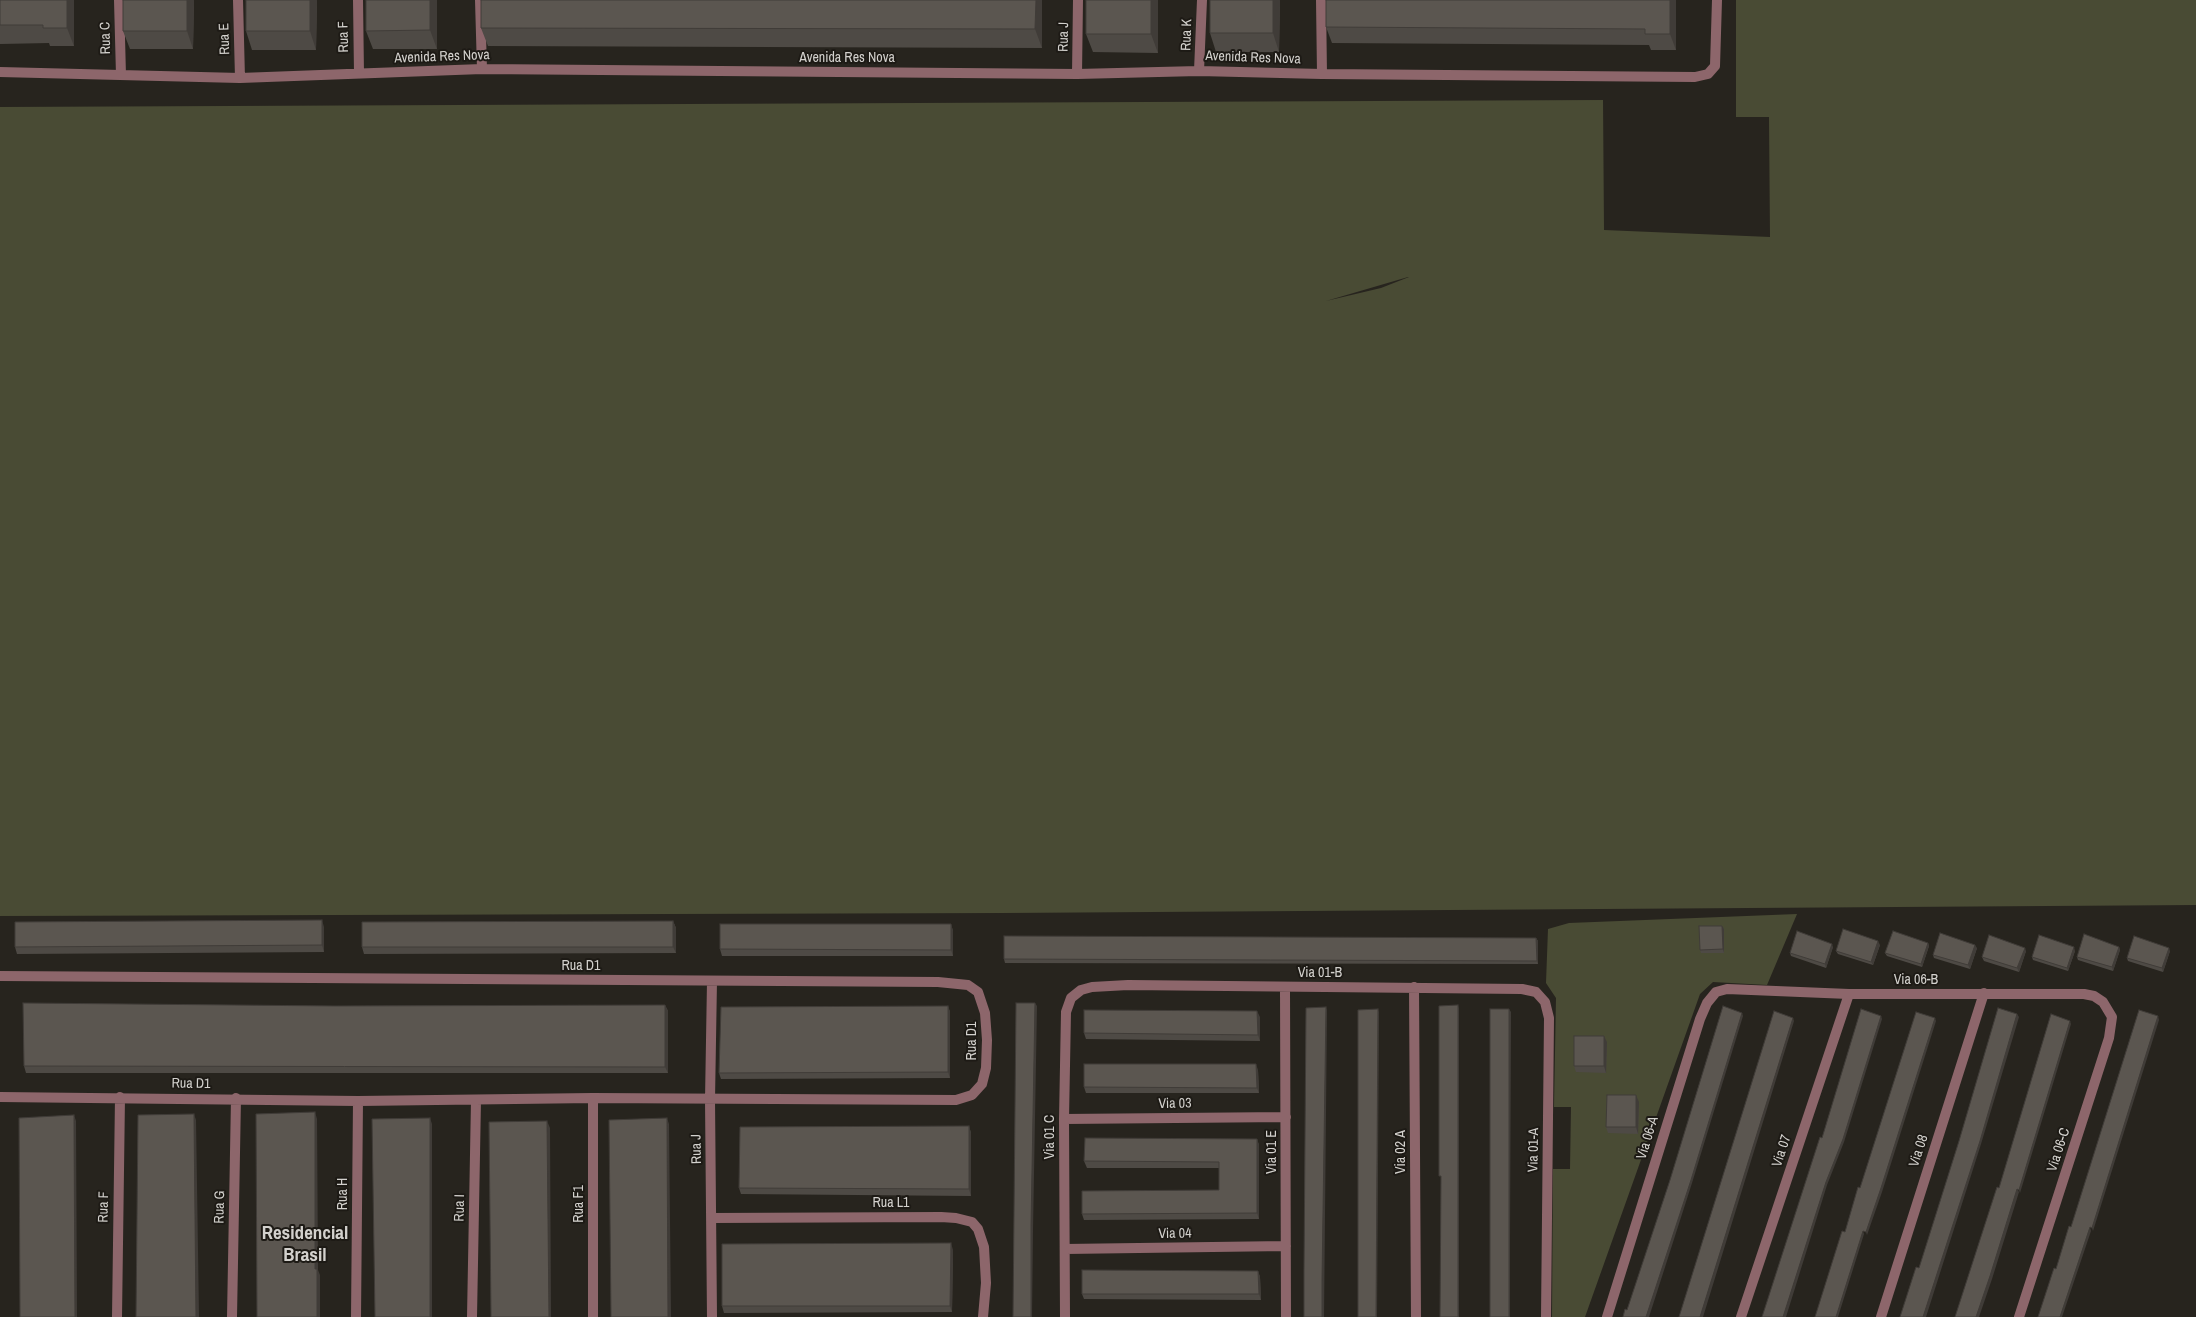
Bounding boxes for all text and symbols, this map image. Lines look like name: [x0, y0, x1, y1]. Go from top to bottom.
street label: Rua K: [1178, 19, 1196, 51]
street label: Rua F: [335, 21, 353, 53]
street label: Rua C: [97, 22, 115, 54]
street label: Rua J: [1055, 22, 1073, 52]
street label: Rua E: [216, 23, 234, 55]
street label: Avenida Res Nova: [394, 47, 490, 67]
street label: Avenida Res Nova: [1205, 48, 1301, 68]
street label: Avenida Res Nova: [799, 50, 895, 66]
street label: Rua D1: [562, 958, 600, 974]
street label: Via 01-B: [1298, 965, 1342, 981]
street label: Via 06-B: [1894, 972, 1938, 988]
street label: Rua D1: [964, 1022, 980, 1060]
street label: Rua D1: [171, 1075, 211, 1093]
street label: Via 03: [1158, 1095, 1192, 1113]
street label: Via 06-A: [1633, 1114, 1663, 1162]
street label: Via 01 C: [1042, 1115, 1058, 1159]
street label: Via 06-C: [2044, 1126, 2074, 1174]
street label: Via 01-A: [1525, 1128, 1543, 1172]
street label: Via 01 E: [1264, 1130, 1280, 1174]
street label: Via 02 A: [1393, 1130, 1409, 1174]
street label: Via 07: [1769, 1133, 1795, 1169]
street label: Via 08: [1906, 1133, 1932, 1169]
street label: Rua J: [688, 1134, 706, 1164]
street label: Rua H: [335, 1178, 351, 1210]
street label: Rua F1: [571, 1185, 587, 1223]
street label: Rua G: [211, 1190, 229, 1224]
street label: Rua F: [95, 1191, 113, 1223]
street label: Rua I: [451, 1194, 469, 1222]
street label: Rua L1: [872, 1195, 910, 1211]
district label: Residencial Brasil: [262, 1223, 348, 1267]
street label: Via 04: [1158, 1225, 1192, 1243]

